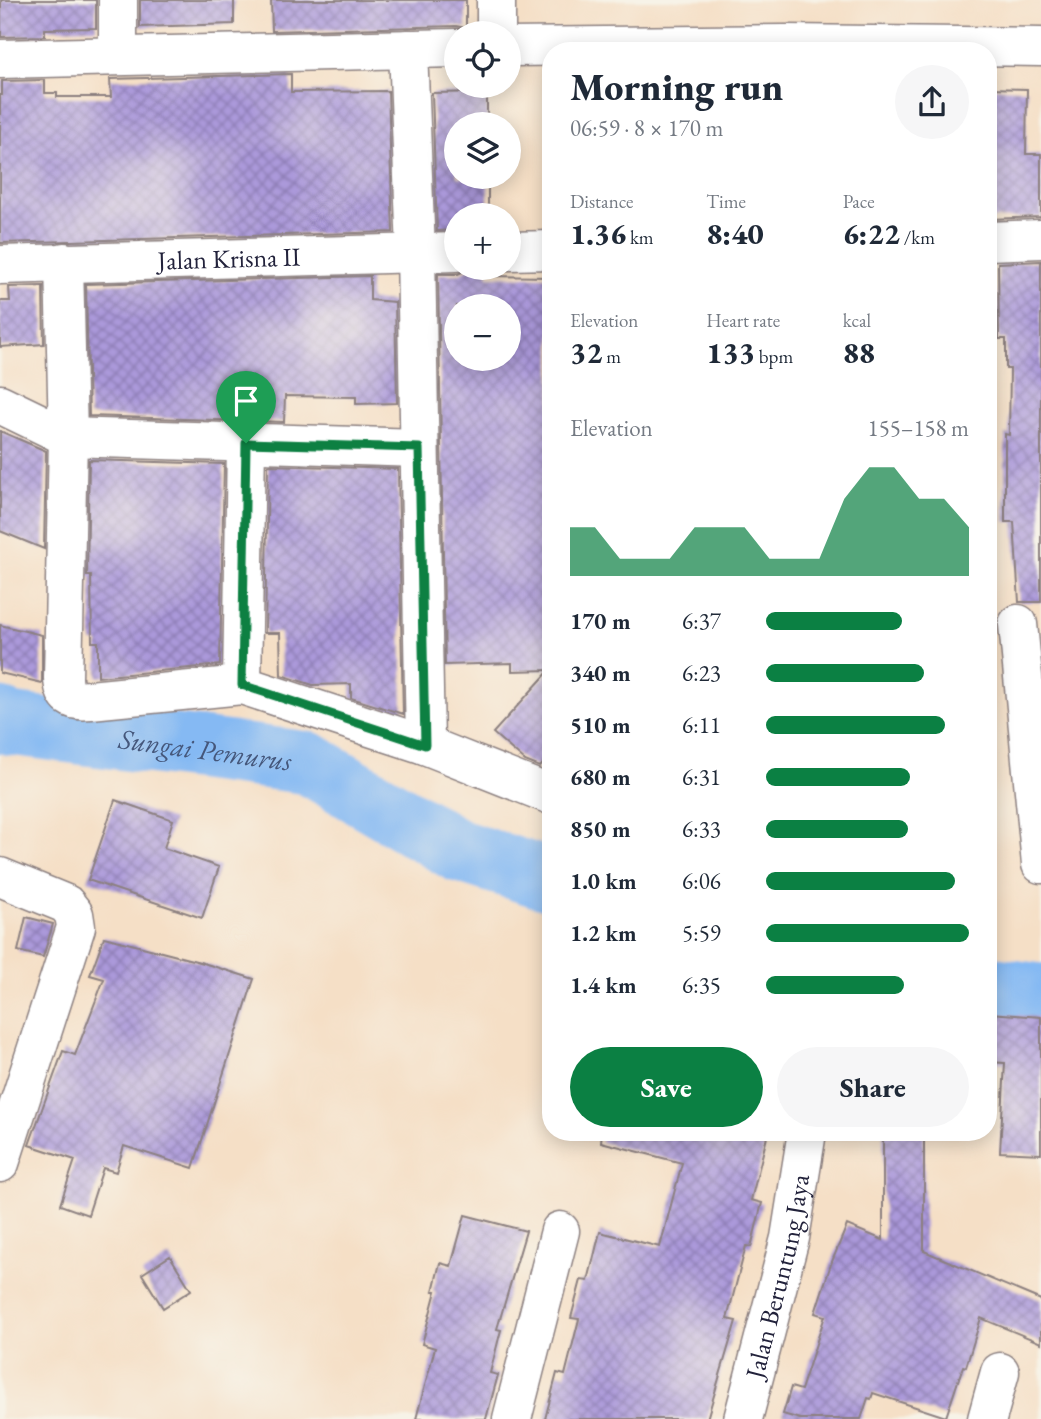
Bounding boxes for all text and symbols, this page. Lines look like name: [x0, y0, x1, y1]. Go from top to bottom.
map controls: [444, 21, 521, 371]
button: locate: [444, 21, 521, 98]
text: Morning run: [570, 62, 783, 111]
button: share: [895, 65, 969, 139]
button: layers: [444, 112, 521, 189]
text: 06:59 · 8 × 170 m: [570, 113, 723, 143]
text: Distance: [570, 189, 633, 214]
text: Time: [706, 189, 746, 214]
text: Pace: [843, 189, 875, 214]
button: +: [444, 203, 521, 280]
text: 1.36: [570, 214, 626, 253]
text: 8:40: [706, 214, 764, 253]
text: 6:22: [843, 214, 900, 253]
text: km: [626, 225, 654, 250]
text: /km: [900, 225, 935, 250]
street label: Jalan Krisna II: [155, 239, 301, 278]
button: −: [444, 294, 521, 371]
text: Elevation: [570, 308, 638, 333]
text: Heart rate: [706, 308, 780, 333]
text: kcal: [843, 308, 871, 333]
text: 32: [570, 333, 602, 372]
text: 133: [706, 333, 755, 372]
text: 88: [843, 333, 875, 372]
text: m: [602, 344, 621, 369]
text: bpm: [755, 344, 793, 369]
pin: [216, 371, 276, 443]
icon: arrive: [227, 382, 265, 420]
text: Elevation: [570, 413, 653, 443]
text: 155–158 m: [868, 413, 969, 443]
text: 170 m: [570, 606, 631, 636]
text: 6:37: [682, 606, 721, 636]
text: 340 m: [570, 658, 631, 688]
text: 6:23: [682, 658, 721, 688]
text: 510 m: [570, 710, 631, 740]
text: 6:11: [682, 710, 721, 740]
water label: Sungai Pemurus: [116, 720, 294, 779]
text: 680 m: [570, 762, 631, 792]
text: 6:31: [682, 762, 721, 792]
text: 850 m: [570, 814, 631, 844]
text: 6:33: [682, 814, 721, 844]
text: 1.0 km: [570, 866, 637, 896]
text: 6:06: [682, 866, 721, 896]
text: 1.2 km: [570, 918, 637, 948]
text: 5:59: [682, 918, 721, 948]
text: 1.4 km: [570, 970, 637, 1000]
text: 6:35: [682, 970, 721, 1000]
button: Save: [570, 1047, 763, 1127]
button: Share: [777, 1047, 969, 1127]
street label: Jalan Beruntung Jaya: [737, 1171, 817, 1384]

